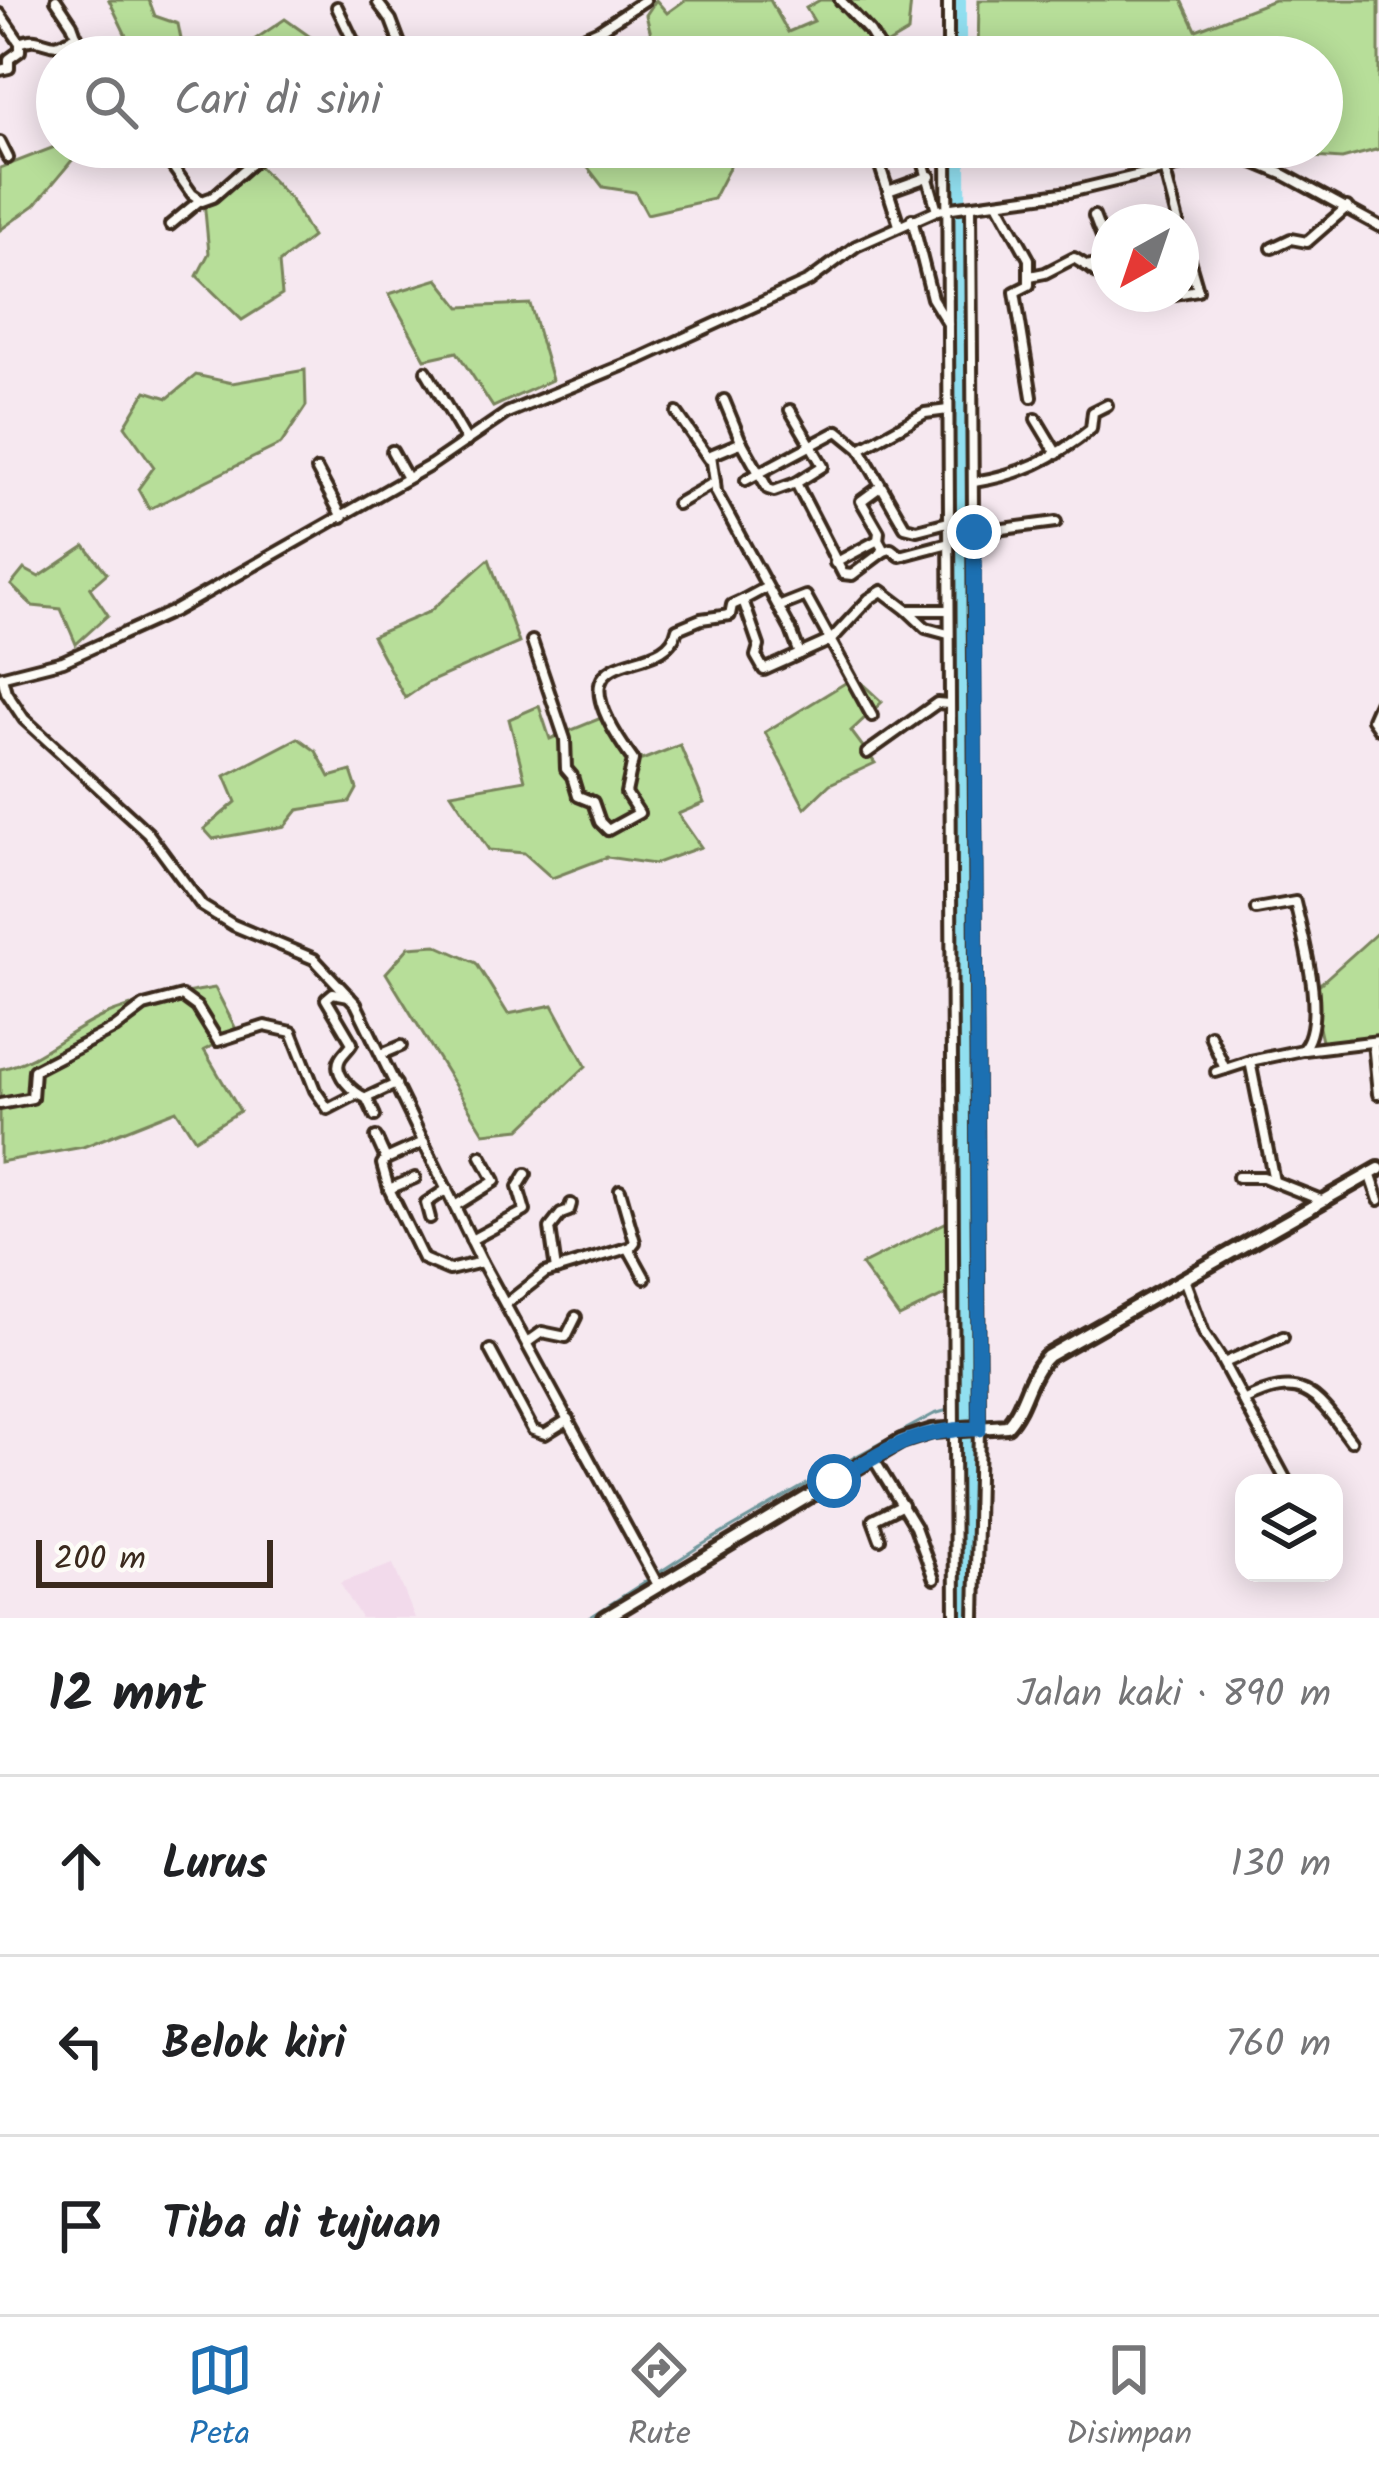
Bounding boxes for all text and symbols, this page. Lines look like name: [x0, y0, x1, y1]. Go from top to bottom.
search box: [36, 36, 1343, 168]
text: Cari di sini: [174, 66, 382, 138]
icon: search: [78, 69, 144, 135]
north arrow: [1091, 204, 1199, 312]
route end: [947, 505, 1001, 559]
route start: [807, 1454, 861, 1508]
map controls: [1235, 1474, 1343, 1582]
button: layers: [1235, 1474, 1343, 1582]
scale bar: [36, 1534, 273, 1587]
text: 200 m: [54, 1534, 146, 1587]
text: 12 mnt: [48, 1656, 206, 1737]
text: Jalan kaki · 890 m: [1017, 1665, 1331, 1727]
text: Lurus: [162, 1830, 268, 1902]
icon: ahead: [48, 1833, 114, 1899]
text: 130 m: [1230, 1835, 1331, 1897]
text: Belok kiri: [162, 2010, 346, 2082]
icon: left: [48, 2013, 114, 2079]
text: 760 m: [1225, 2015, 1331, 2077]
text: Tiba di tujuan: [162, 2190, 441, 2262]
icon: arrive: [48, 2193, 114, 2259]
tab: Peta: [187, 2337, 253, 2462]
tab: Rute: [626, 2337, 692, 2462]
tab: Disimpan: [1066, 2337, 1192, 2462]

